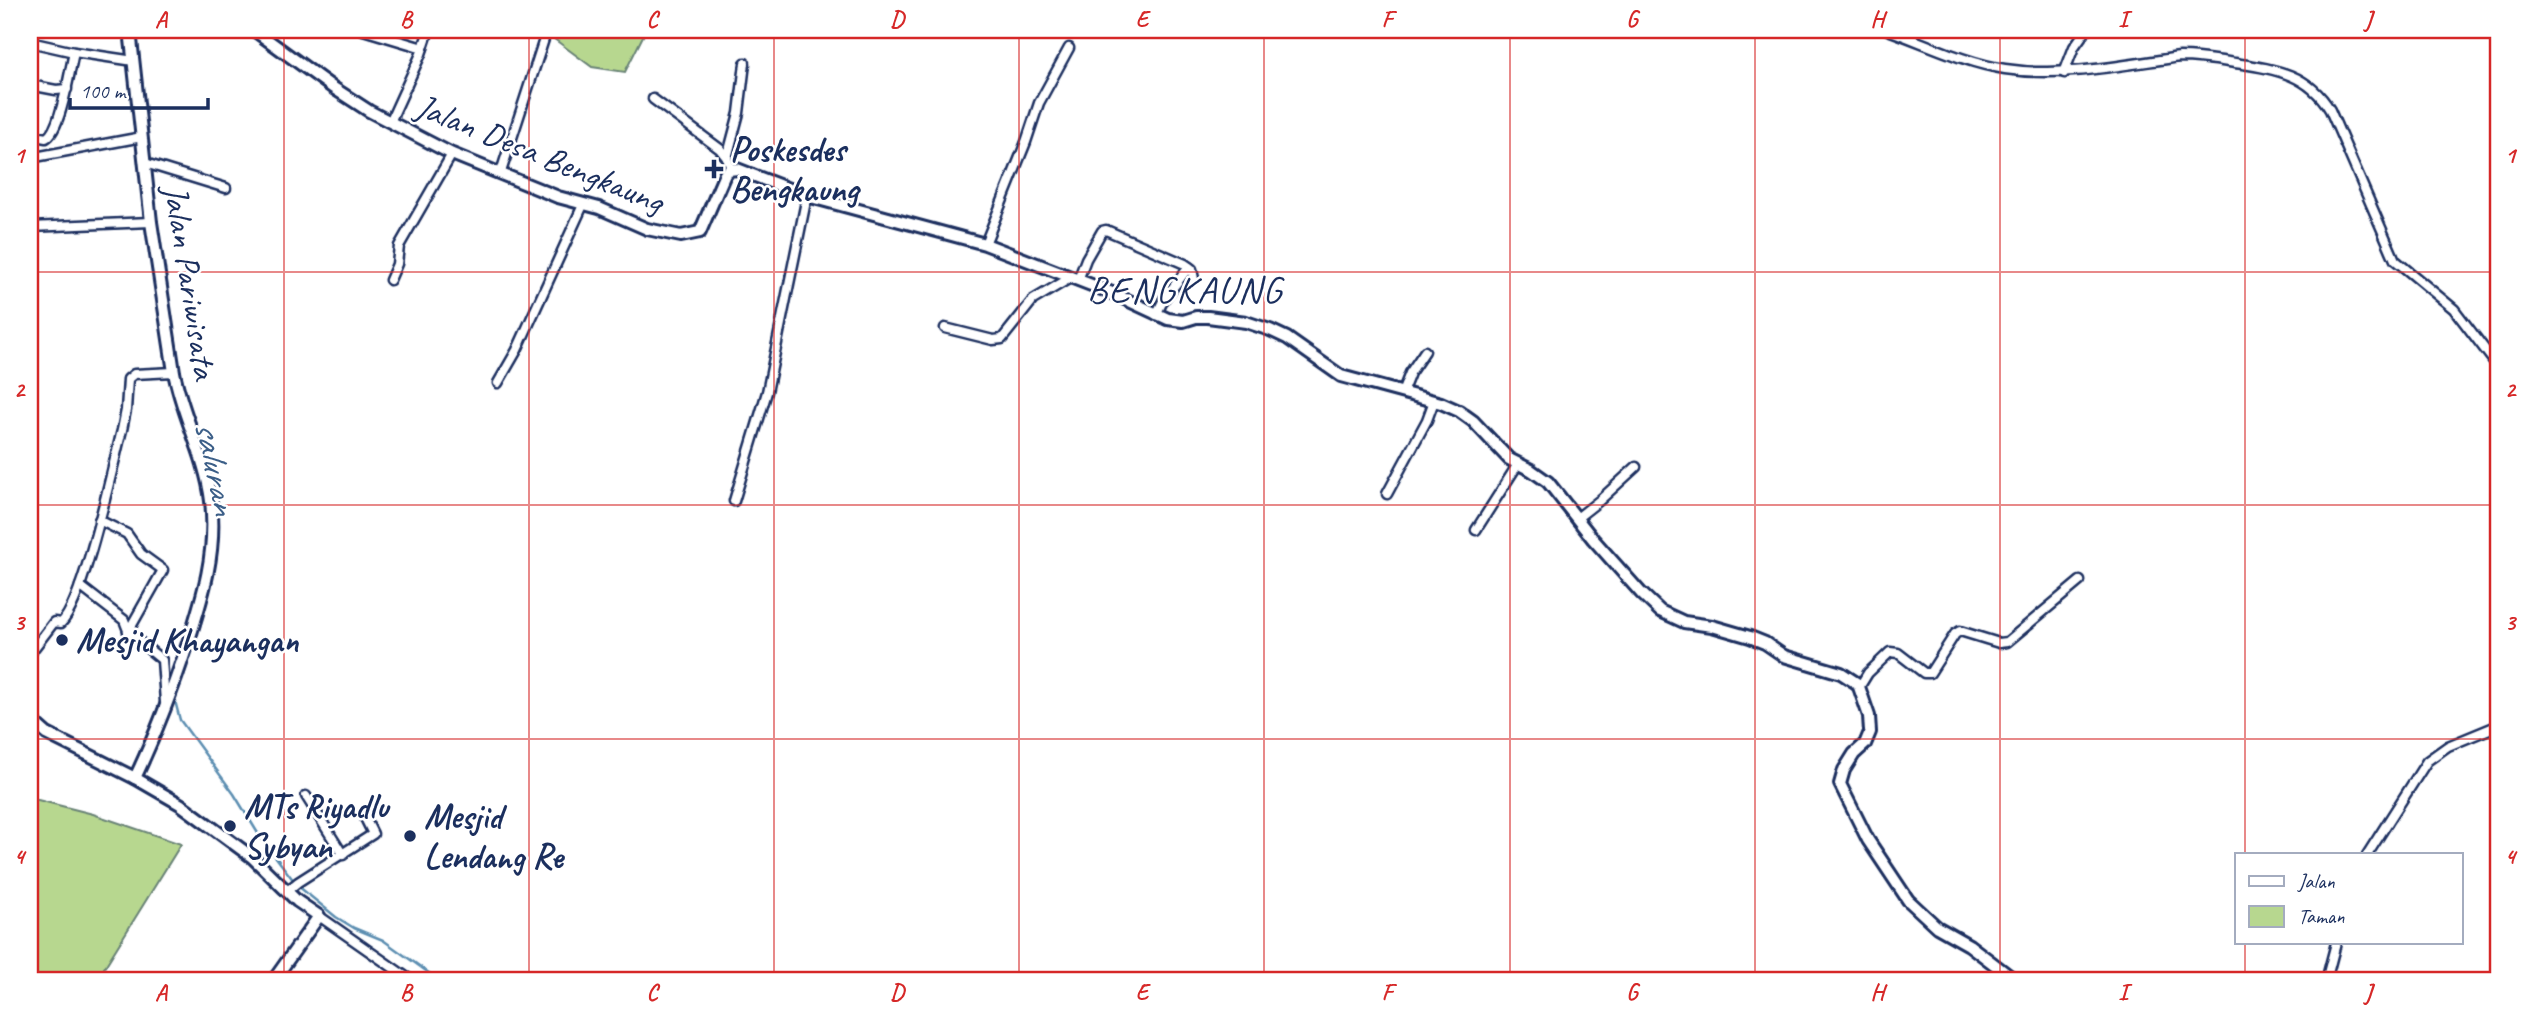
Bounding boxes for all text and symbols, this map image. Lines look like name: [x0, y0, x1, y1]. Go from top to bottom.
text: A: [155, 5, 169, 34]
text: B: [400, 5, 414, 34]
text: C: [647, 5, 661, 34]
text: D: [890, 5, 906, 34]
text: E: [1136, 5, 1152, 34]
text: F: [1382, 5, 1398, 34]
text: G: [1626, 5, 1641, 34]
text: H: [1870, 5, 1888, 34]
text: I: [2118, 5, 2133, 34]
text: J: [2362, 5, 2375, 34]
scale bar: [70, 66, 208, 110]
text: 100 m: [80, 78, 127, 104]
street label: Jalan Desa Bengkaung: [408, 83, 672, 225]
place label: Poskesdes Bengkaung: [730, 127, 861, 212]
text: 1: [14, 141, 27, 170]
text: 1: [2505, 141, 2518, 170]
marker: Poskesdes Bengkaung: [704, 159, 724, 179]
street label: Jalan Pariwisata: [153, 180, 228, 385]
district label: BENGKAUNG: [1087, 266, 1285, 313]
text: 2: [14, 375, 27, 404]
text: 2: [2505, 375, 2518, 404]
water label: saluran: [184, 416, 250, 520]
text: 3: [14, 608, 27, 637]
text: 3: [2505, 608, 2518, 637]
place label: Mesjid Khayangan: [76, 618, 299, 663]
marker: Mesjid Khayangan: [54, 632, 70, 648]
place label: MTs Riyadlu Sybyan: [244, 784, 391, 869]
place label: Mesjid Lendang Re: [424, 794, 565, 879]
marker: MTs Riyadlu Sybyan: [222, 818, 238, 834]
marker: Mesjid Lendang Re: [402, 828, 418, 844]
text: 4: [14, 842, 27, 871]
text: 4: [2505, 842, 2518, 871]
legend: [2235, 853, 2462, 944]
text: Jalan: [2297, 868, 2335, 894]
text: Taman: [2298, 903, 2345, 929]
text: A: [155, 978, 169, 1007]
text: B: [400, 978, 414, 1007]
text: C: [647, 978, 661, 1007]
text: D: [890, 978, 906, 1007]
text: E: [1136, 978, 1152, 1007]
text: F: [1382, 978, 1398, 1007]
text: G: [1626, 978, 1641, 1007]
text: H: [1870, 978, 1888, 1007]
text: I: [2118, 978, 2133, 1007]
text: J: [2362, 978, 2375, 1007]

